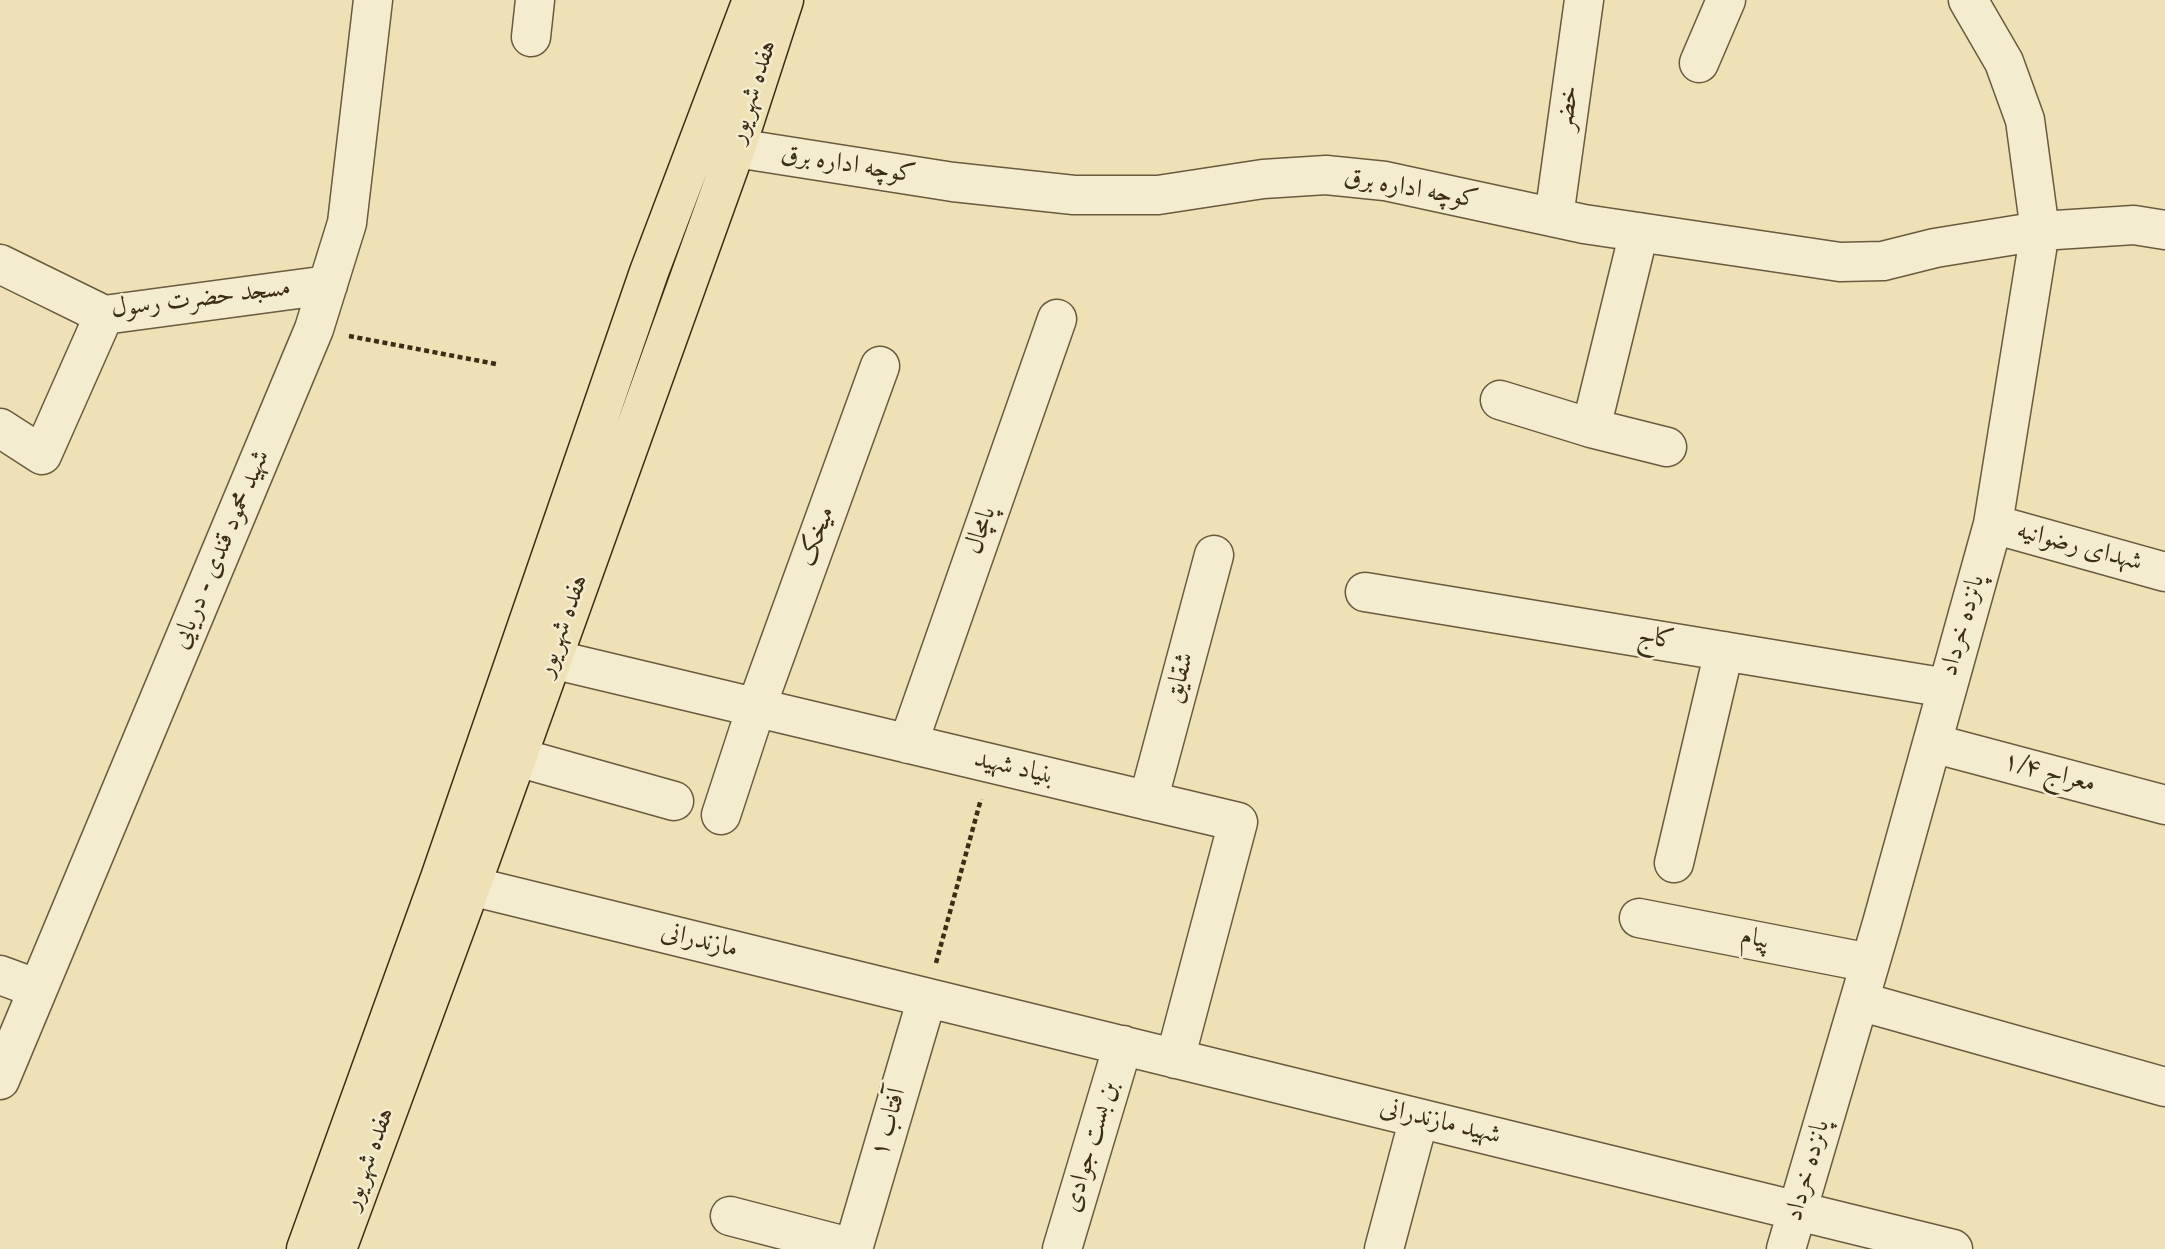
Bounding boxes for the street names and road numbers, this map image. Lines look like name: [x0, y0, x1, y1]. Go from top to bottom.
street label: هفده شهریور: [723, 37, 785, 147]
street label: خضر: [1550, 84, 1588, 132]
street label: کوچه اداره برق: [778, 140, 918, 192]
street label: کوچه اداره برق: [1341, 163, 1481, 217]
street label: مسجد حضرت رسول: [109, 274, 293, 326]
street label: شهید محمود قندی - دریایی: [166, 446, 278, 654]
street label: میخک: [793, 503, 843, 571]
street label: پامچال: [959, 503, 1005, 559]
street label: شهدای رضوانیه: [2013, 516, 2145, 580]
street label: هفده شهریور: [531, 571, 597, 681]
street label: پانزده خرداد: [1935, 572, 1993, 680]
street label: کاج: [1635, 622, 1677, 658]
street label: شقایق: [1159, 649, 1203, 707]
street label: بنیاد شهید: [971, 745, 1057, 793]
street label: معراج ۱/۴: [1999, 747, 2099, 801]
street label: مازندرانی: [657, 917, 741, 967]
street label: پیام: [1737, 922, 1773, 958]
street label: بن بست جوادی: [1057, 1078, 1127, 1216]
street label: آفتاب ۱: [865, 1085, 915, 1161]
street label: شهید مازندرانی: [1376, 1093, 1504, 1153]
street label: هفده شهریور: [337, 1104, 403, 1214]
street label: پانزده خرداد: [1780, 1117, 1838, 1225]

